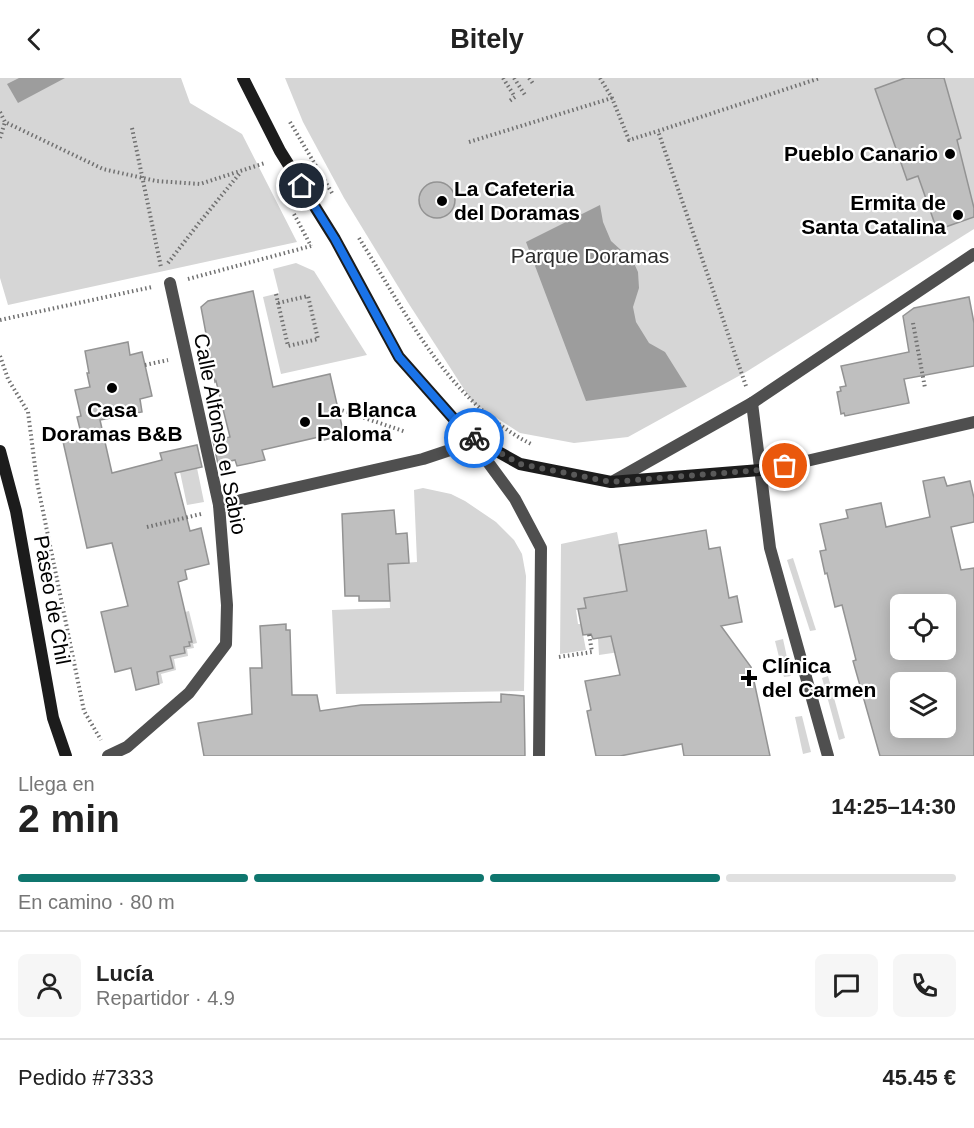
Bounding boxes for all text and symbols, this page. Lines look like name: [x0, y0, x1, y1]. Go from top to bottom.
icon: back: [18, 23, 51, 56]
icon: search: [923, 23, 956, 56]
text: Bitely: [450, 24, 524, 54]
place label: Pueblo Canario: [784, 142, 938, 165]
marker: Pueblo Canario: [943, 147, 957, 161]
pin: [276, 160, 327, 211]
icon: home: [285, 169, 318, 202]
place label: La Cafeteria del Doramas: [454, 177, 580, 224]
place label: Ermita de Santa Catalina: [801, 191, 946, 238]
marker: La Cafeteria del Doramas: [435, 194, 449, 208]
marker: Ermita de Santa Catalina: [951, 208, 965, 222]
park label: Parque Doramas: [511, 244, 669, 267]
street label: Calle Alfonso el Sabio: [190, 331, 251, 536]
marker: Casa Doramas B&B: [105, 381, 119, 395]
place label: Casa Doramas B&B: [41, 398, 183, 445]
place label: La Blanca Paloma: [317, 398, 417, 445]
courier: [444, 408, 504, 468]
marker: La Blanca Paloma: [298, 415, 312, 429]
icon: bike: [458, 422, 491, 455]
pin: [759, 440, 810, 491]
icon: bag: [768, 449, 801, 482]
street label: Paseo de Chil: [30, 534, 75, 666]
map controls: [890, 594, 956, 738]
button: locate: [890, 594, 956, 660]
place label: Clínica del Carmen: [762, 654, 876, 701]
marker: Clínica del Carmen: [740, 669, 758, 687]
button: layers: [890, 672, 956, 738]
text: Llega en: [18, 773, 95, 795]
text: 14:25–14:30: [831, 794, 956, 819]
text: 2 min: [18, 797, 120, 840]
text: En camino · 80 m: [18, 891, 175, 913]
button: person: [18, 954, 81, 1017]
button: chat: [815, 954, 878, 1017]
button: phone: [893, 954, 956, 1017]
text: Lucía: [96, 961, 153, 986]
text: Repartidor · 4.9: [96, 987, 235, 1009]
text: Pedido #7333: [18, 1065, 154, 1090]
text: 45.45 €: [883, 1065, 956, 1090]

